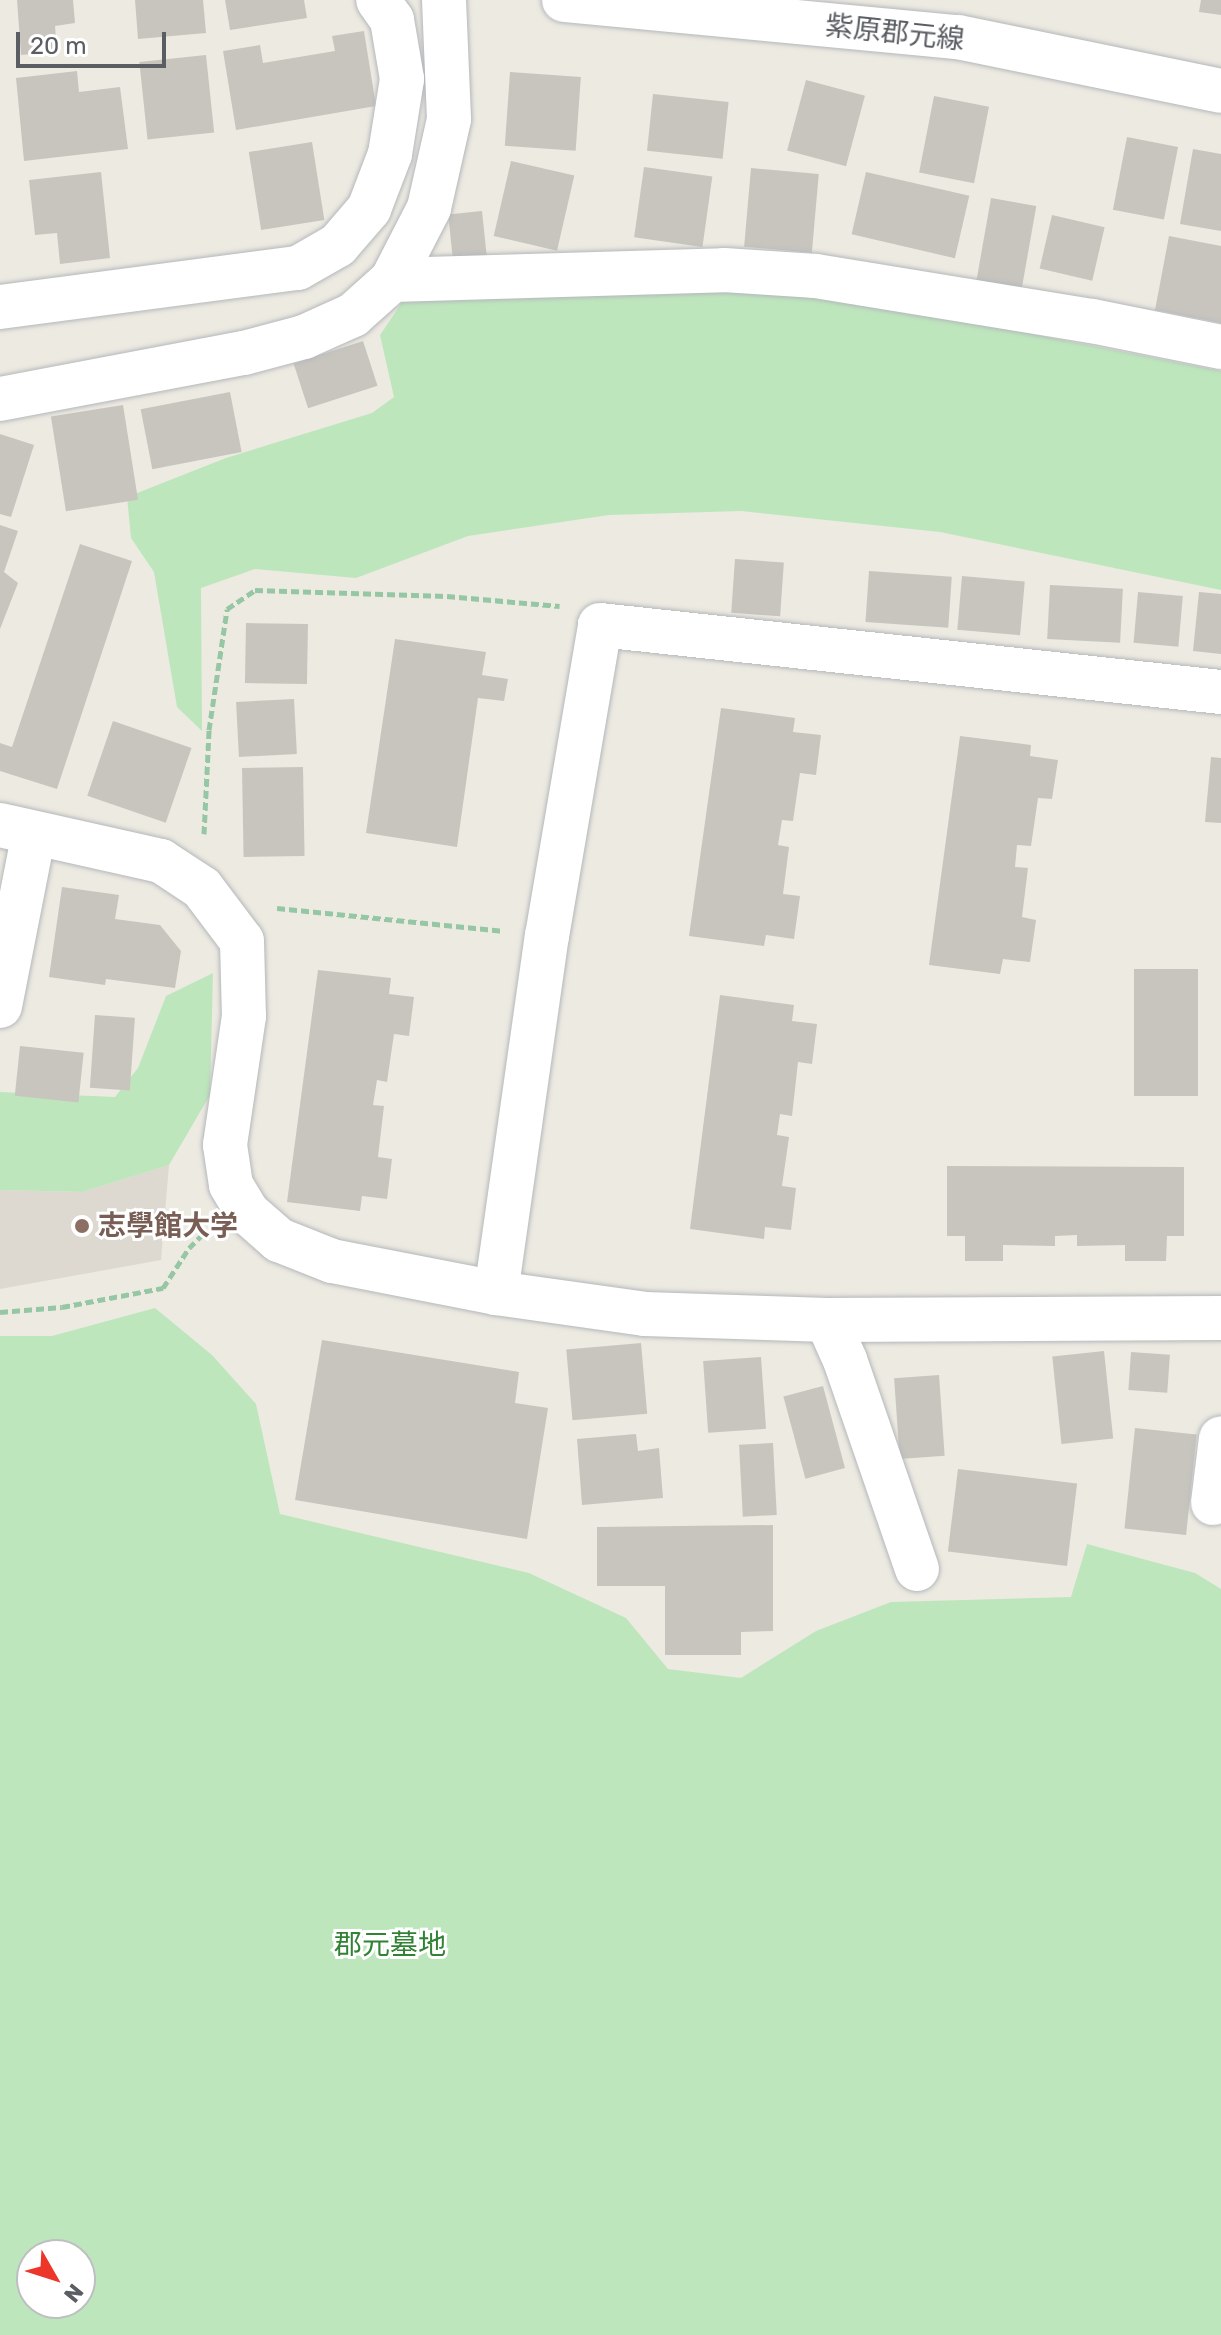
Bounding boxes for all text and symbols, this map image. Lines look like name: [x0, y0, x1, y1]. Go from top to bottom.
street label: 紫原郡元線: [824, 9, 966, 57]
scale bar: [20, 16, 170, 66]
text: 20 m: [30, 32, 87, 60]
place label: 志學館大学: [98, 1209, 238, 1243]
marker: 志學館大学: [73, 1217, 91, 1235]
park label: 郡元墓地: [334, 1928, 446, 1962]
north arrow: [16, 2239, 96, 2319]
text: N: [58, 2279, 89, 2308]

